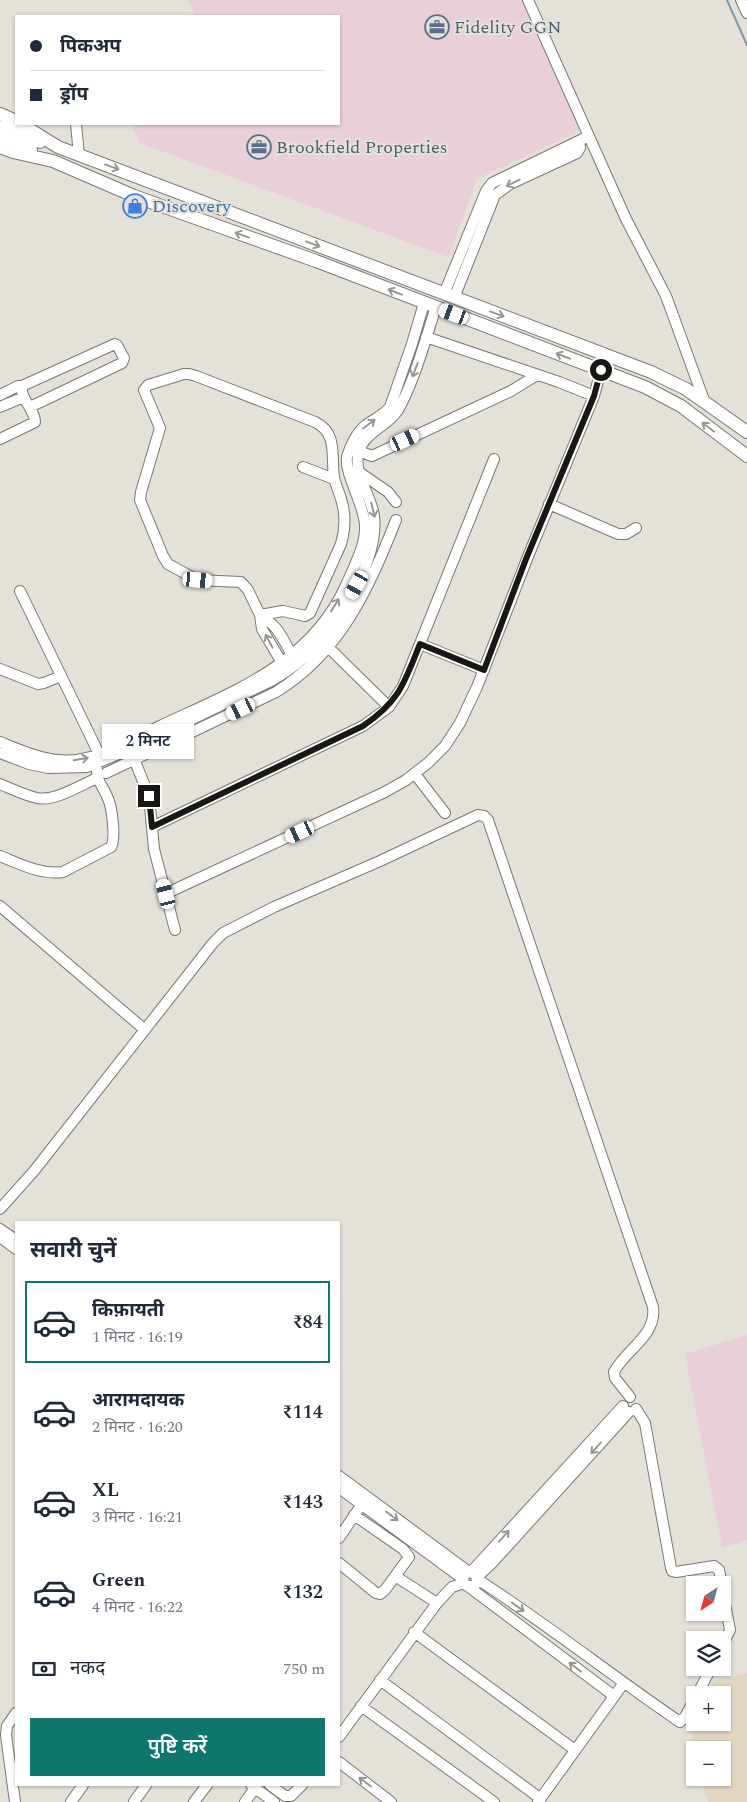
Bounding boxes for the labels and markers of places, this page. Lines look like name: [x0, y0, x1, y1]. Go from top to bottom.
office icon: Fidelity GGN: [424, 14, 450, 40]
place label: Fidelity GGN: [454, 14, 562, 41]
office icon: Brookfield Properties: [246, 134, 272, 160]
place label: Brookfield Properties: [276, 134, 448, 161]
shop icon: Discovery: [122, 193, 148, 219]
place label: Discovery: [152, 193, 232, 220]

